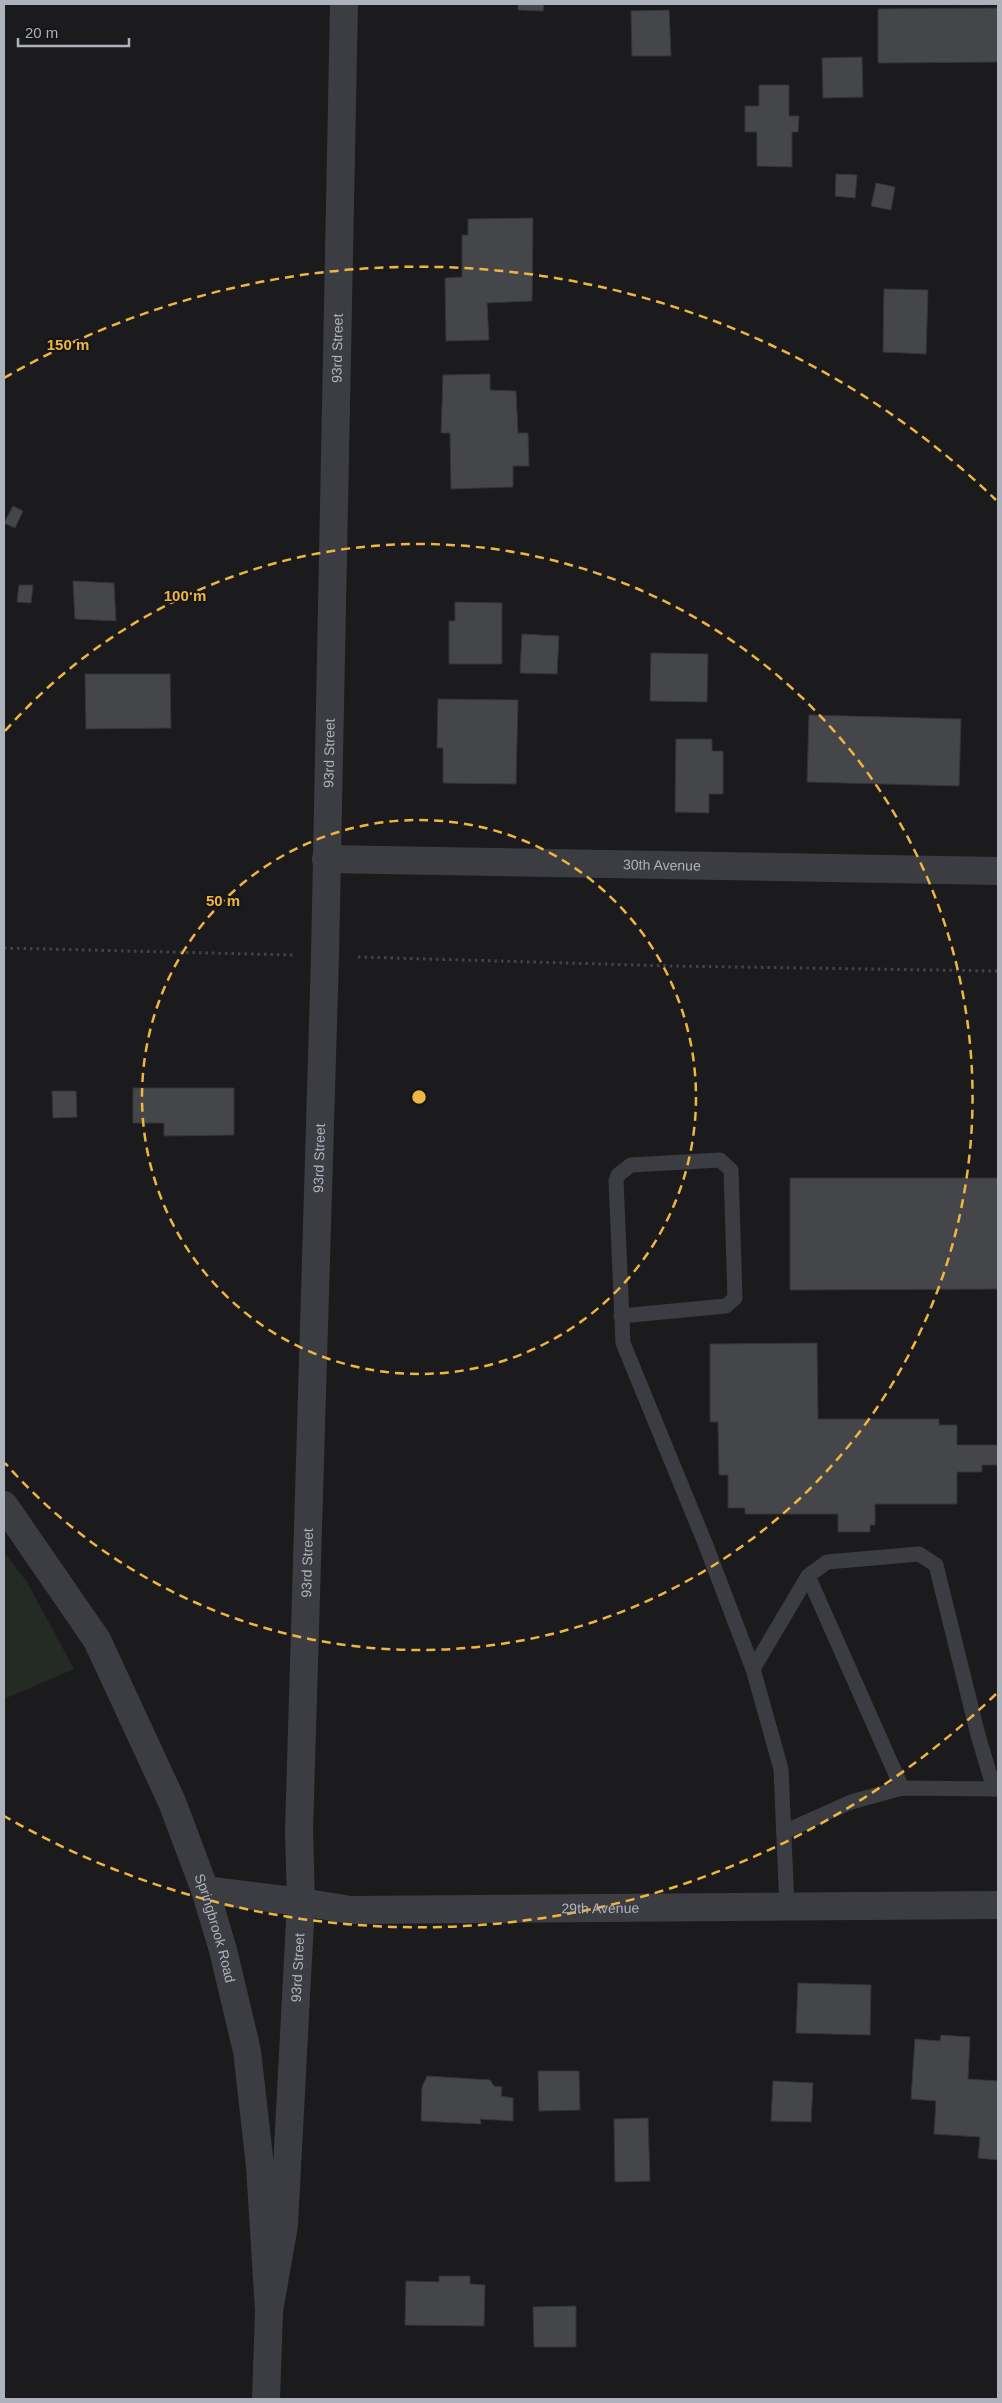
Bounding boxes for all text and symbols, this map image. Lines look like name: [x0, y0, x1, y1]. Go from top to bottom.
scale bar: [18, 15, 129, 47]
text: 20 m: [25, 24, 58, 41]
street label: 93rd Street: [328, 313, 346, 383]
text: 150 m: [47, 336, 89, 353]
text: 100 m: [164, 587, 206, 604]
street label: 93rd Street: [320, 718, 338, 788]
street label: 30th Avenue: [623, 856, 701, 874]
text: 50 m: [206, 892, 240, 909]
centre of rings: [410, 1088, 428, 1106]
street label: 93rd Street: [310, 1123, 328, 1193]
street label: 93rd Street: [298, 1528, 316, 1598]
street label: Springbrook Road: [192, 1871, 239, 1984]
street label: 29th Avenue: [561, 1900, 639, 1916]
street label: 93rd Street: [288, 1933, 307, 2003]

